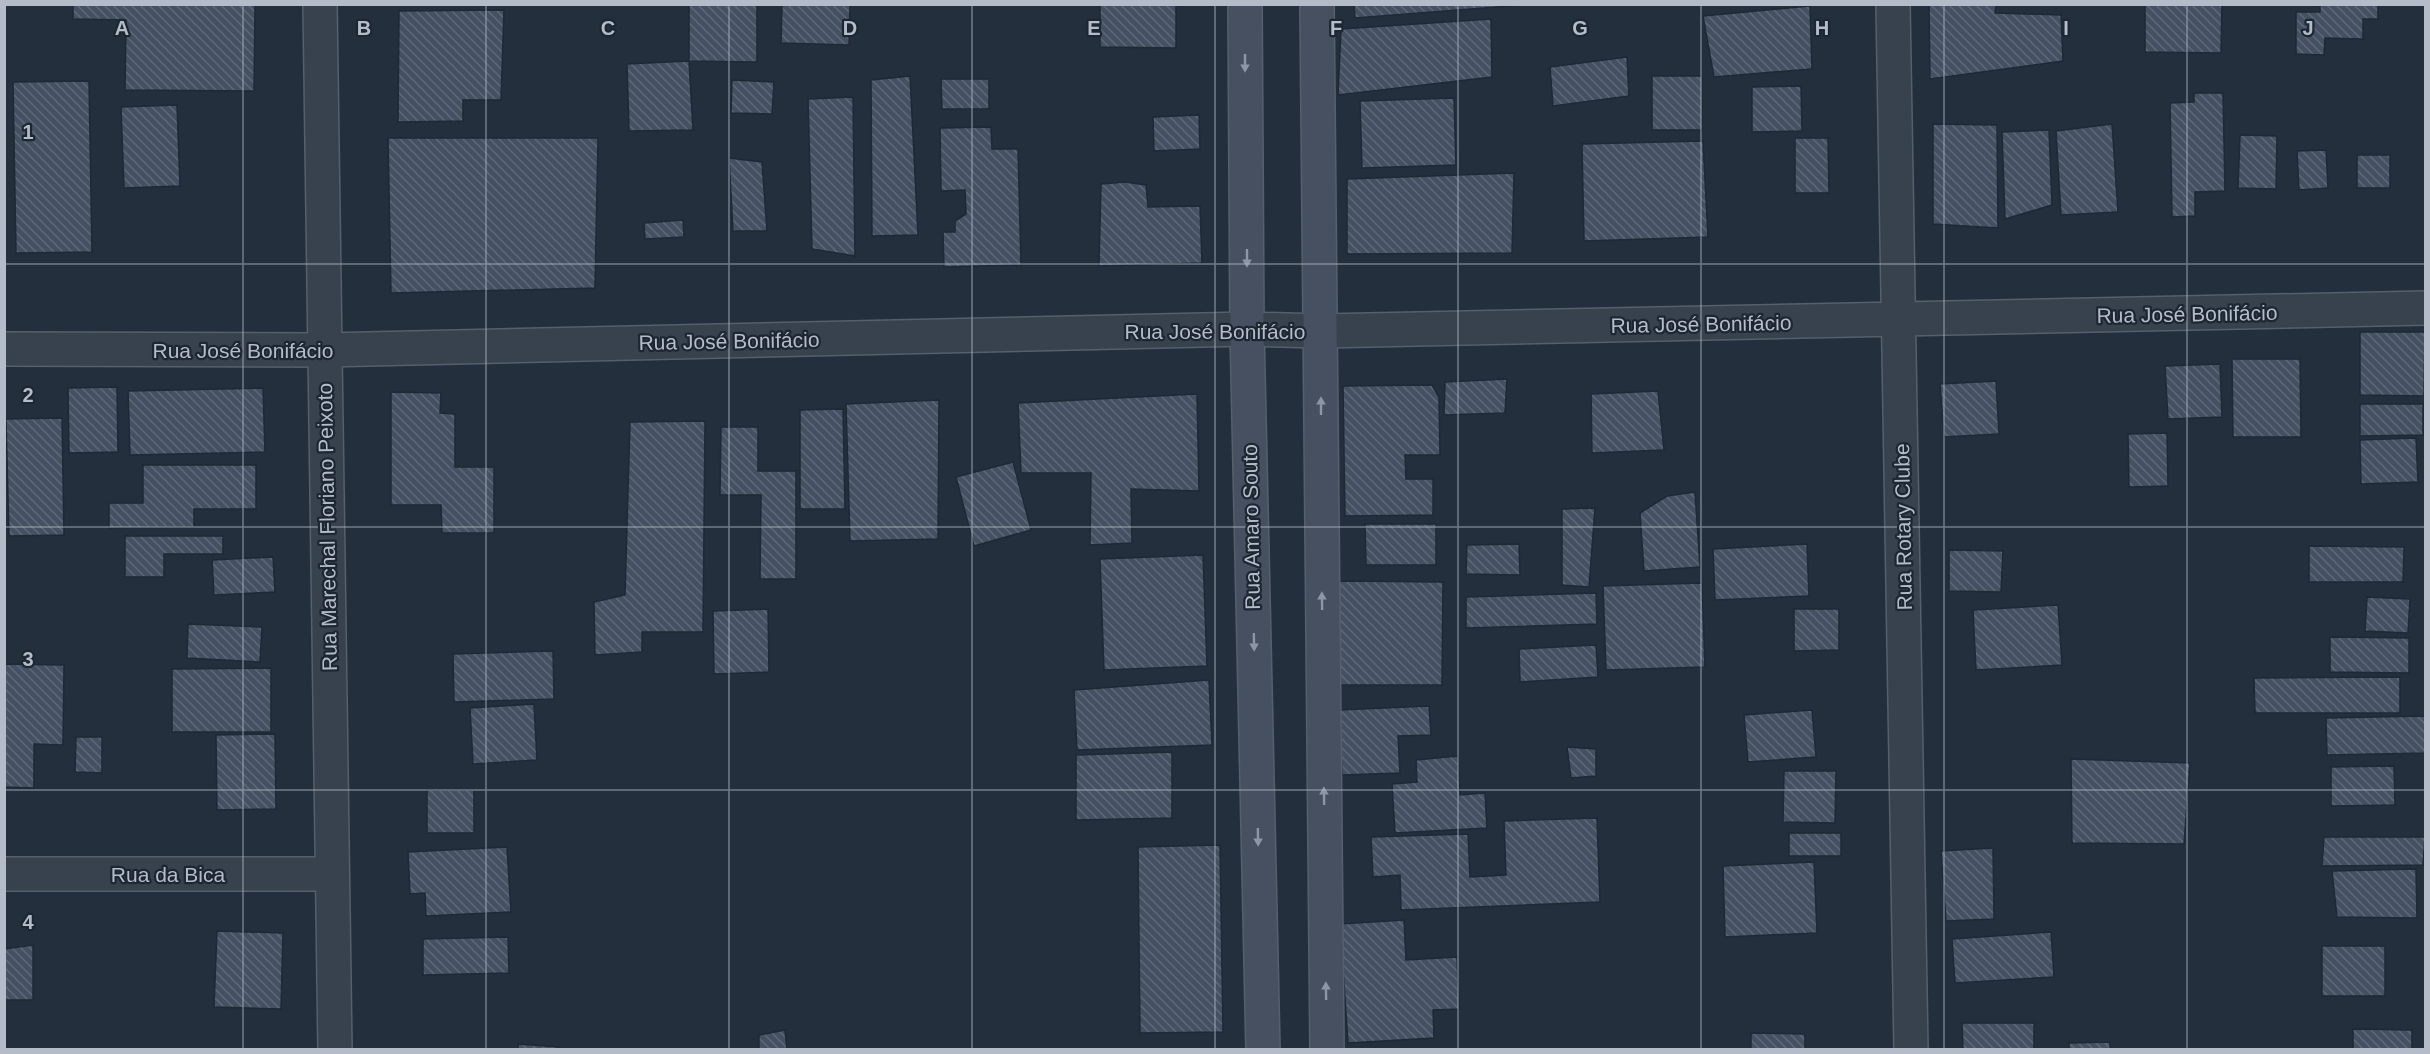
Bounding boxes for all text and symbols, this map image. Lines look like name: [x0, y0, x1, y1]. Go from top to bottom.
text: A: [115, 17, 129, 39]
text: B: [357, 17, 371, 39]
text: C: [601, 17, 615, 39]
text: D: [843, 17, 857, 39]
text: E: [1087, 17, 1101, 39]
text: F: [1330, 17, 1342, 39]
text: G: [1572, 17, 1588, 39]
text: H: [1815, 17, 1829, 39]
text: I: [2063, 17, 2069, 39]
text: J: [2302, 17, 2314, 39]
one-way arrow: [1241, 53, 1250, 72]
text: 1: [22, 121, 34, 143]
one-way arrow: [1242, 248, 1252, 267]
street label: Rua José Bonifácio: [2096, 301, 2278, 327]
street label: Rua José Bonifácio: [1610, 311, 1792, 337]
street label: Rua José Bonifácio: [1125, 320, 1305, 343]
street label: Rua José Bonifácio: [638, 328, 820, 354]
street label: Rua José Bonifácio: [153, 339, 333, 362]
street label: Rua Marechal Floriano Peixoto: [313, 383, 341, 671]
text: 2: [22, 384, 34, 406]
one-way arrow: [1316, 397, 1326, 416]
street label: Rua Rotary Clube: [1890, 443, 1916, 611]
street label: Rua Amaro Souto: [1238, 444, 1264, 610]
one-way arrow: [1317, 592, 1327, 611]
one-way arrow: [1249, 632, 1259, 651]
text: 3: [22, 648, 34, 670]
one-way arrow: [1319, 787, 1329, 806]
one-way arrow: [1253, 827, 1263, 846]
street label: Rua da Bica: [111, 863, 226, 886]
text: 4: [22, 911, 34, 933]
one-way arrow: [1321, 982, 1331, 1001]

